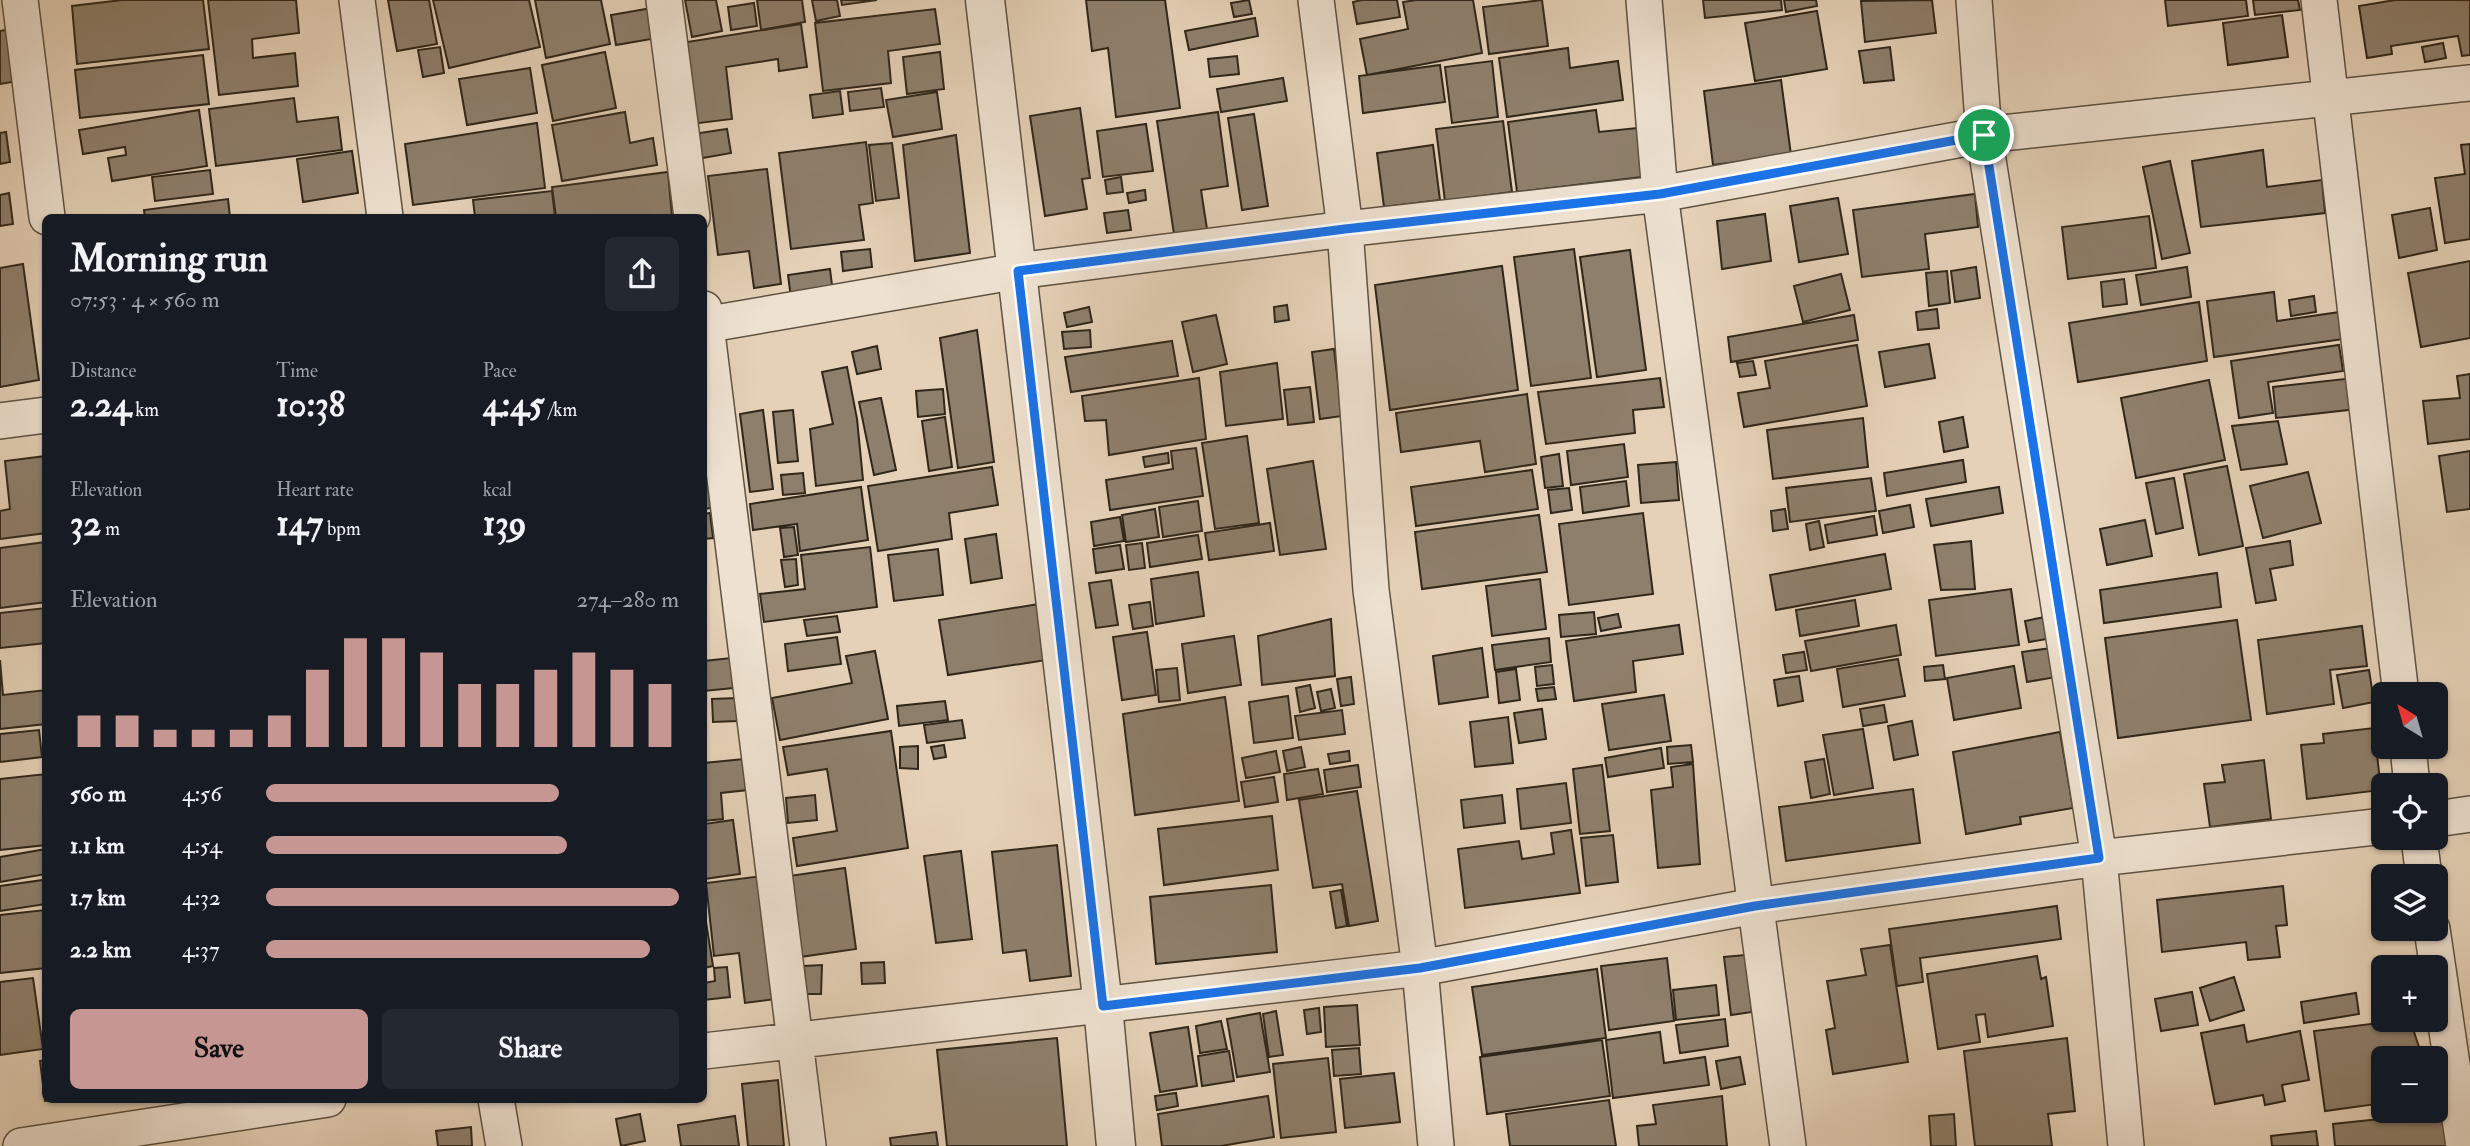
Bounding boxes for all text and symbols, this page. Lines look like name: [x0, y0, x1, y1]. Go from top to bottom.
pin: [1954, 105, 2014, 165]
icon: arrive: [1965, 116, 2003, 154]
text: Morning run: [70, 235, 268, 283]
button: share: [605, 237, 679, 311]
text: 07:53 · 4 × 560 m: [70, 285, 220, 314]
text: Distance: [70, 359, 136, 383]
text: Time: [276, 359, 318, 383]
text: Pace: [483, 359, 517, 383]
text: 2.24: [70, 383, 131, 427]
text: 10:38: [276, 383, 345, 427]
text: 4:45: [483, 383, 544, 427]
text: km: [131, 398, 159, 422]
text: /km: [544, 398, 577, 422]
text: Elevation: [70, 478, 142, 502]
text: Heart rate: [276, 478, 354, 502]
text: kcal: [483, 478, 512, 502]
text: 32: [70, 502, 101, 546]
text: 147: [276, 502, 323, 546]
text: 139: [483, 502, 527, 546]
text: m: [101, 517, 120, 541]
text: bpm: [323, 517, 361, 541]
text: Elevation: [70, 585, 158, 614]
text: 274–280 m: [577, 585, 679, 614]
north arrow: [2371, 682, 2448, 760]
map controls: [2371, 682, 2448, 1123]
button: locate: [2371, 773, 2448, 850]
text: 560 m: [70, 779, 126, 808]
text: 4:56: [182, 779, 222, 808]
text: 1.1 km: [70, 831, 125, 860]
text: 4:54: [182, 831, 222, 860]
button: layers: [2371, 864, 2448, 941]
text: 1.7 km: [70, 883, 126, 912]
text: 4:32: [182, 883, 221, 912]
text: 2.2 km: [70, 935, 131, 964]
text: 4:37: [182, 935, 219, 964]
button: +: [2371, 955, 2448, 1032]
button: Save: [70, 1009, 368, 1089]
button: Share: [382, 1009, 679, 1089]
button: −: [2371, 1046, 2448, 1123]

